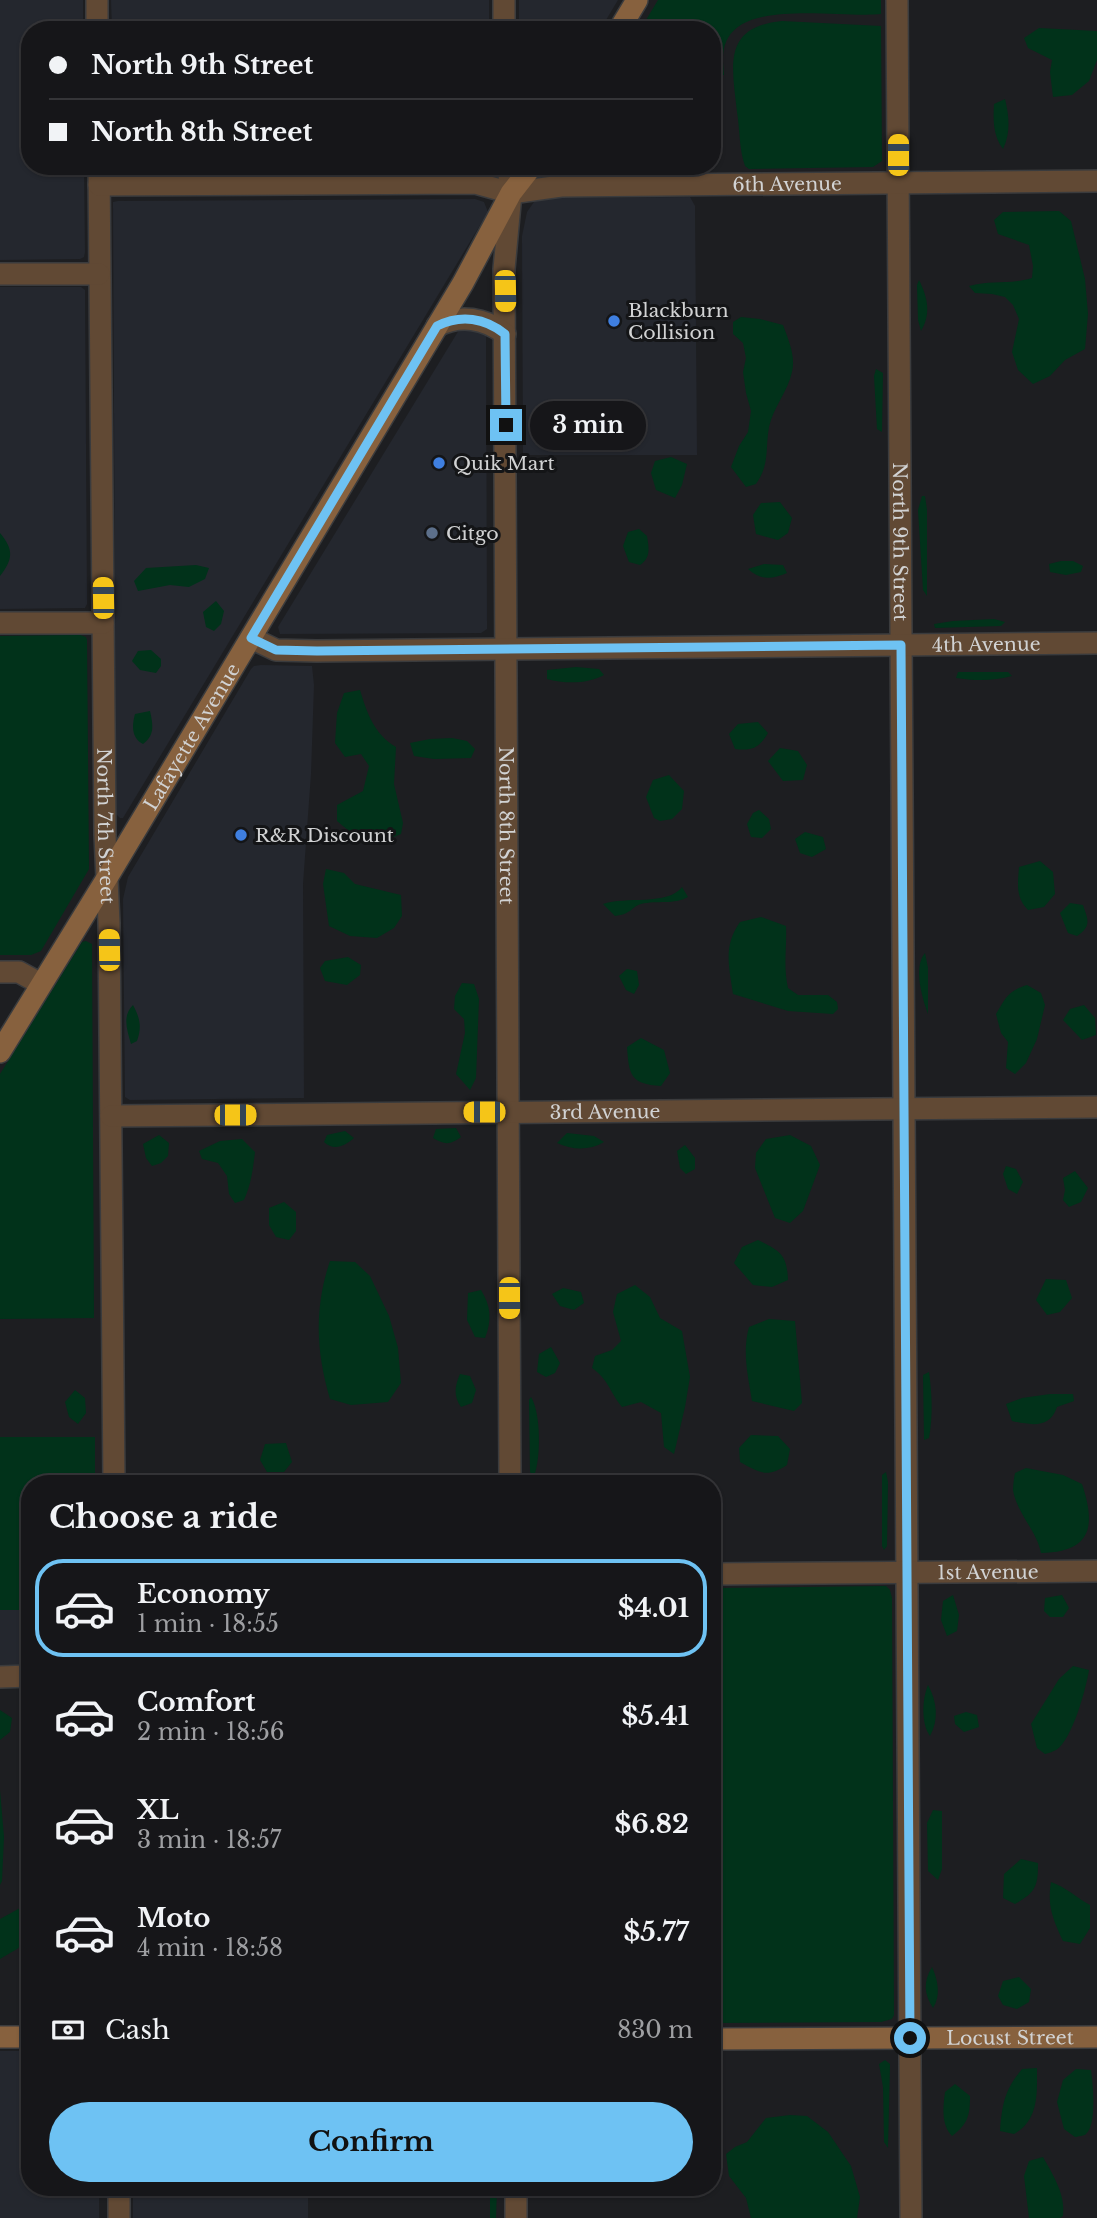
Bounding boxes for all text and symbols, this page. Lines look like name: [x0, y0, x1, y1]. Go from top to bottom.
text: North 9th Street: [91, 49, 313, 81]
text: North 8th Street: [91, 116, 312, 148]
car: [888, 134, 909, 176]
street label: 6th Avenue: [732, 172, 842, 196]
car: [495, 270, 516, 312]
place label: Blackburn Collision: [628, 299, 728, 344]
marker: Blackburn Collision: [606, 313, 622, 329]
callout: 3 min: [530, 400, 646, 450]
route end: [490, 409, 522, 441]
text: 3 min: [552, 411, 624, 439]
place label: Quik Mart: [453, 452, 555, 475]
marker: Quik Mart: [431, 455, 447, 471]
street label: North 9th Street: [888, 462, 912, 622]
place label: Citgo: [446, 522, 499, 545]
marker: Citgo: [424, 525, 440, 541]
car: [93, 577, 114, 619]
street label: 4th Avenue: [932, 632, 1041, 656]
street label: Lafayette Avenue: [139, 659, 244, 814]
street label: North 8th Street: [495, 746, 519, 905]
street label: North 7th Street: [93, 748, 120, 905]
place label: R&R Discount: [255, 824, 395, 847]
marker: R&R Discount: [233, 827, 249, 843]
car: [99, 929, 120, 971]
street label: 3rd Avenue: [550, 1099, 660, 1123]
car: [464, 1102, 506, 1123]
car: [215, 1105, 257, 1126]
car: [499, 1277, 520, 1319]
text: Choose a ride: [49, 1497, 278, 1537]
street label: 1st Avenue: [937, 1560, 1039, 1584]
icon: car: [53, 1577, 116, 1640]
text: Economy: [137, 1578, 270, 1610]
text: $4.01: [618, 1592, 689, 1624]
text: 1 min · 18:55: [137, 1610, 279, 1638]
icon: car: [53, 1685, 116, 1748]
text: Comfort: [137, 1686, 255, 1718]
text: $5.41: [621, 1700, 689, 1732]
text: 2 min · 18:56: [137, 1718, 285, 1746]
icon: car: [53, 1793, 116, 1856]
text: XL: [137, 1794, 179, 1826]
text: $6.82: [615, 1808, 689, 1840]
text: 3 min · 18:57: [137, 1826, 281, 1854]
icon: car: [53, 1901, 116, 1964]
text: Moto: [137, 1902, 210, 1934]
text: $5.77: [624, 1916, 689, 1948]
text: 4 min · 18:58: [137, 1934, 283, 1962]
icon: cash: [49, 2011, 87, 2049]
text: Cash: [105, 2014, 170, 2046]
text: 830 m: [617, 2016, 693, 2044]
route start: [894, 2022, 926, 2054]
street label: Locust Street: [946, 2026, 1075, 2049]
button: Confirm: [49, 2102, 693, 2182]

